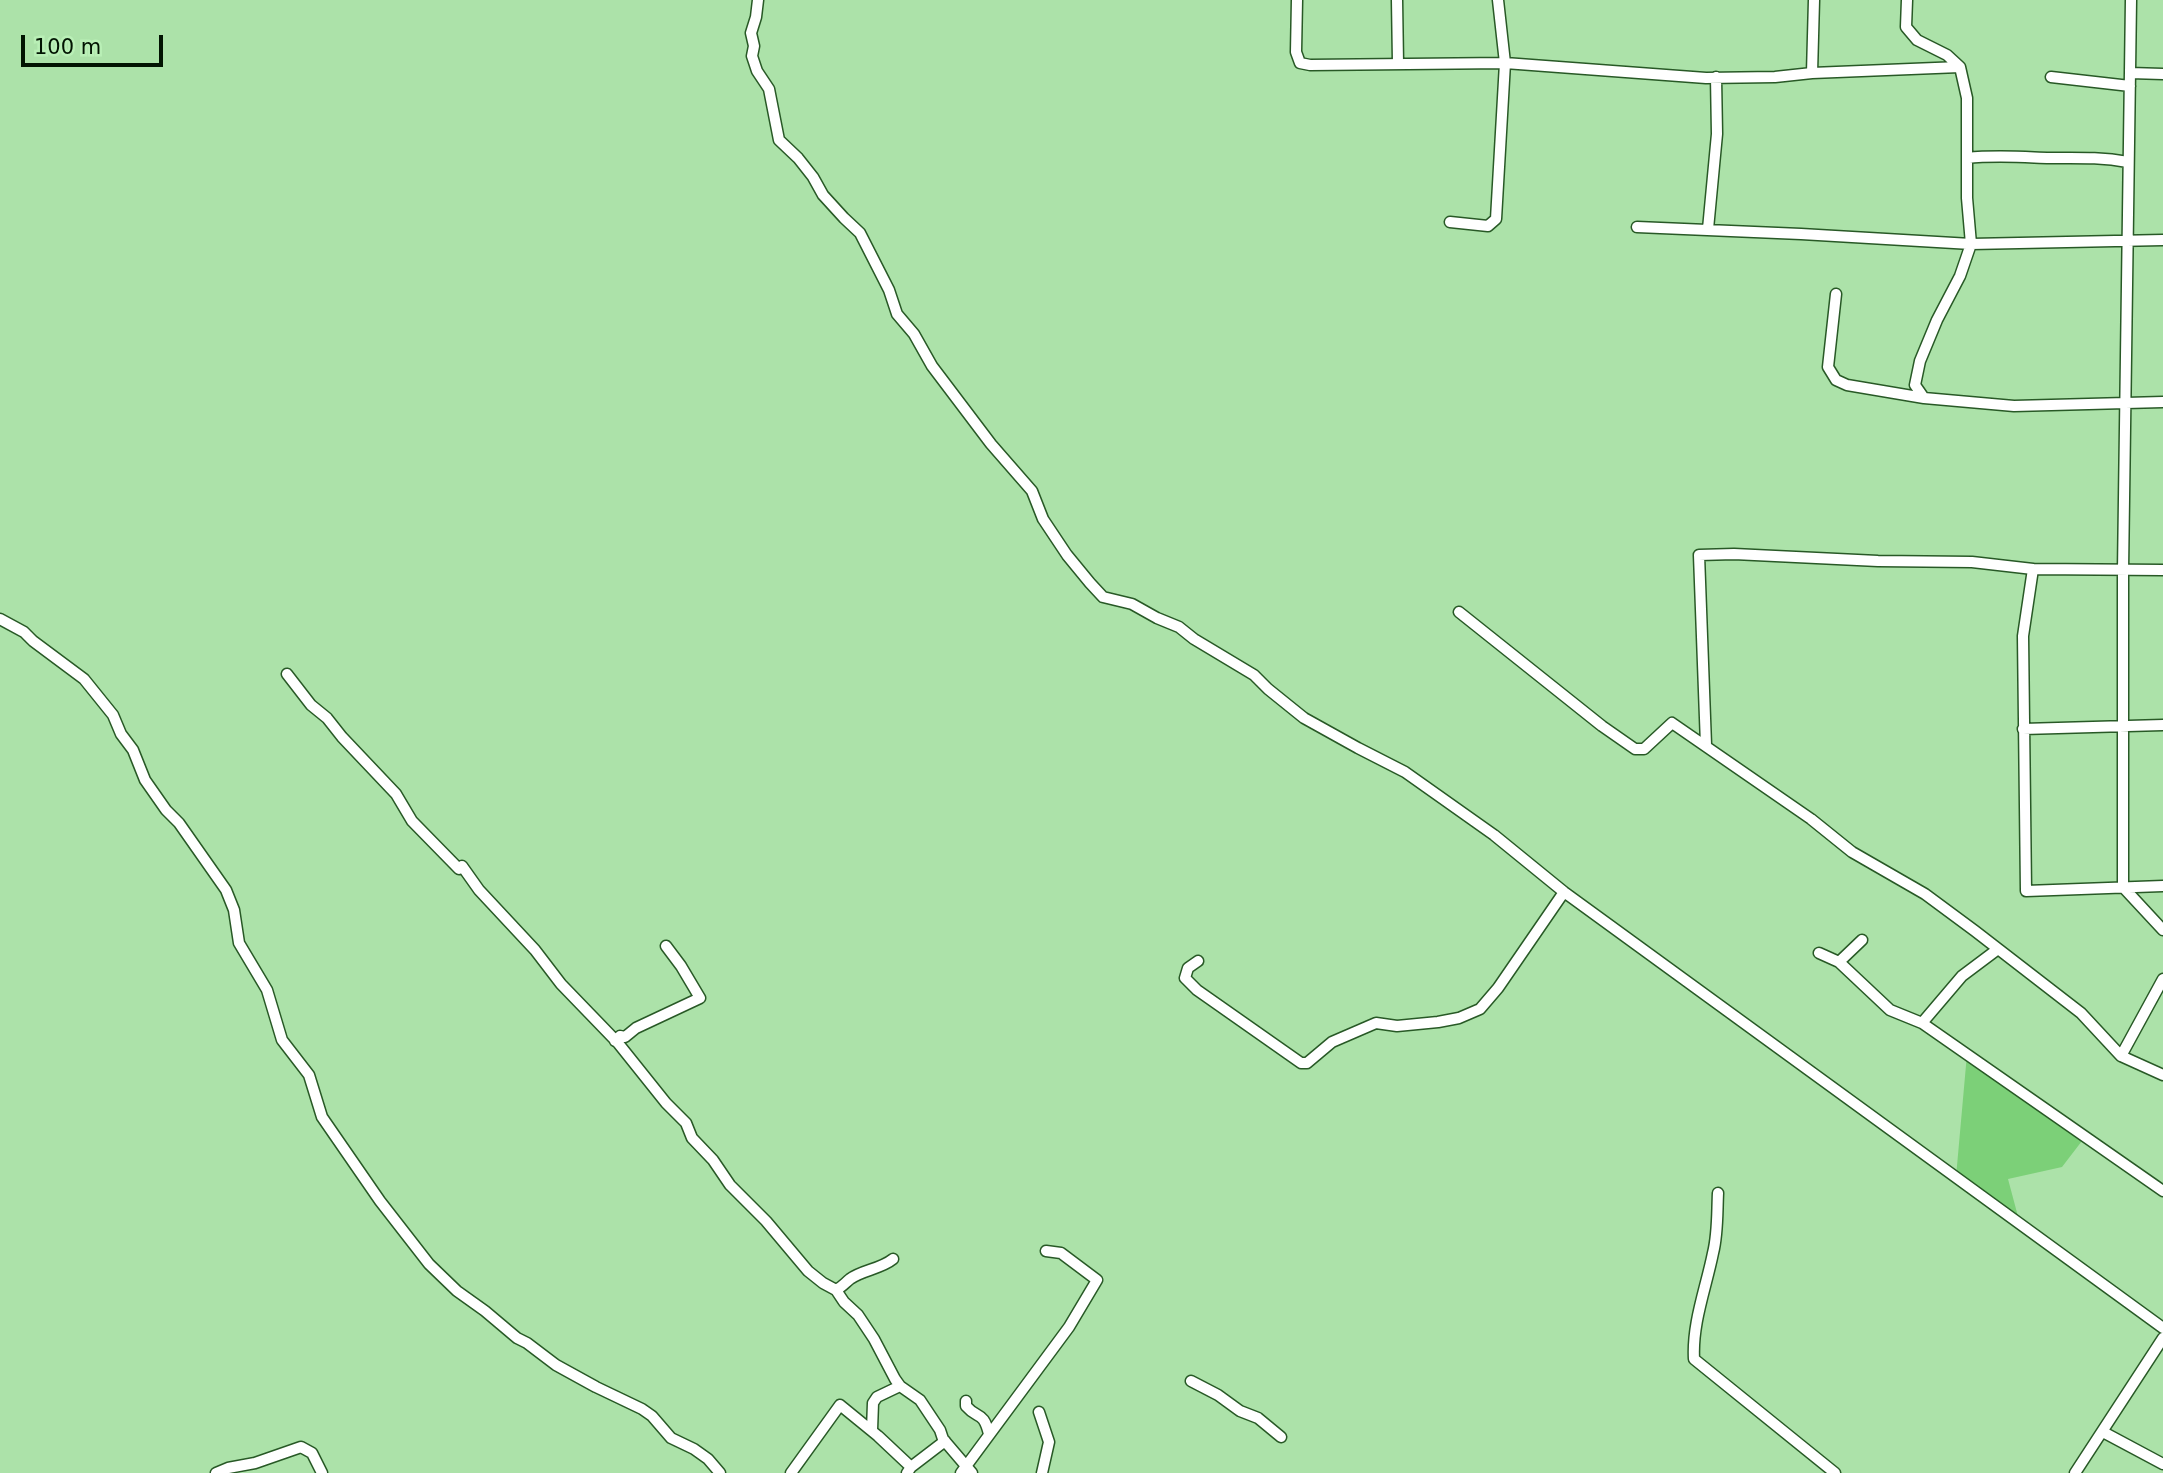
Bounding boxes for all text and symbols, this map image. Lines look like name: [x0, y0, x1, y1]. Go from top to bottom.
scale bar: [24, 21, 166, 65]
text: 100 m: [34, 35, 101, 59]

